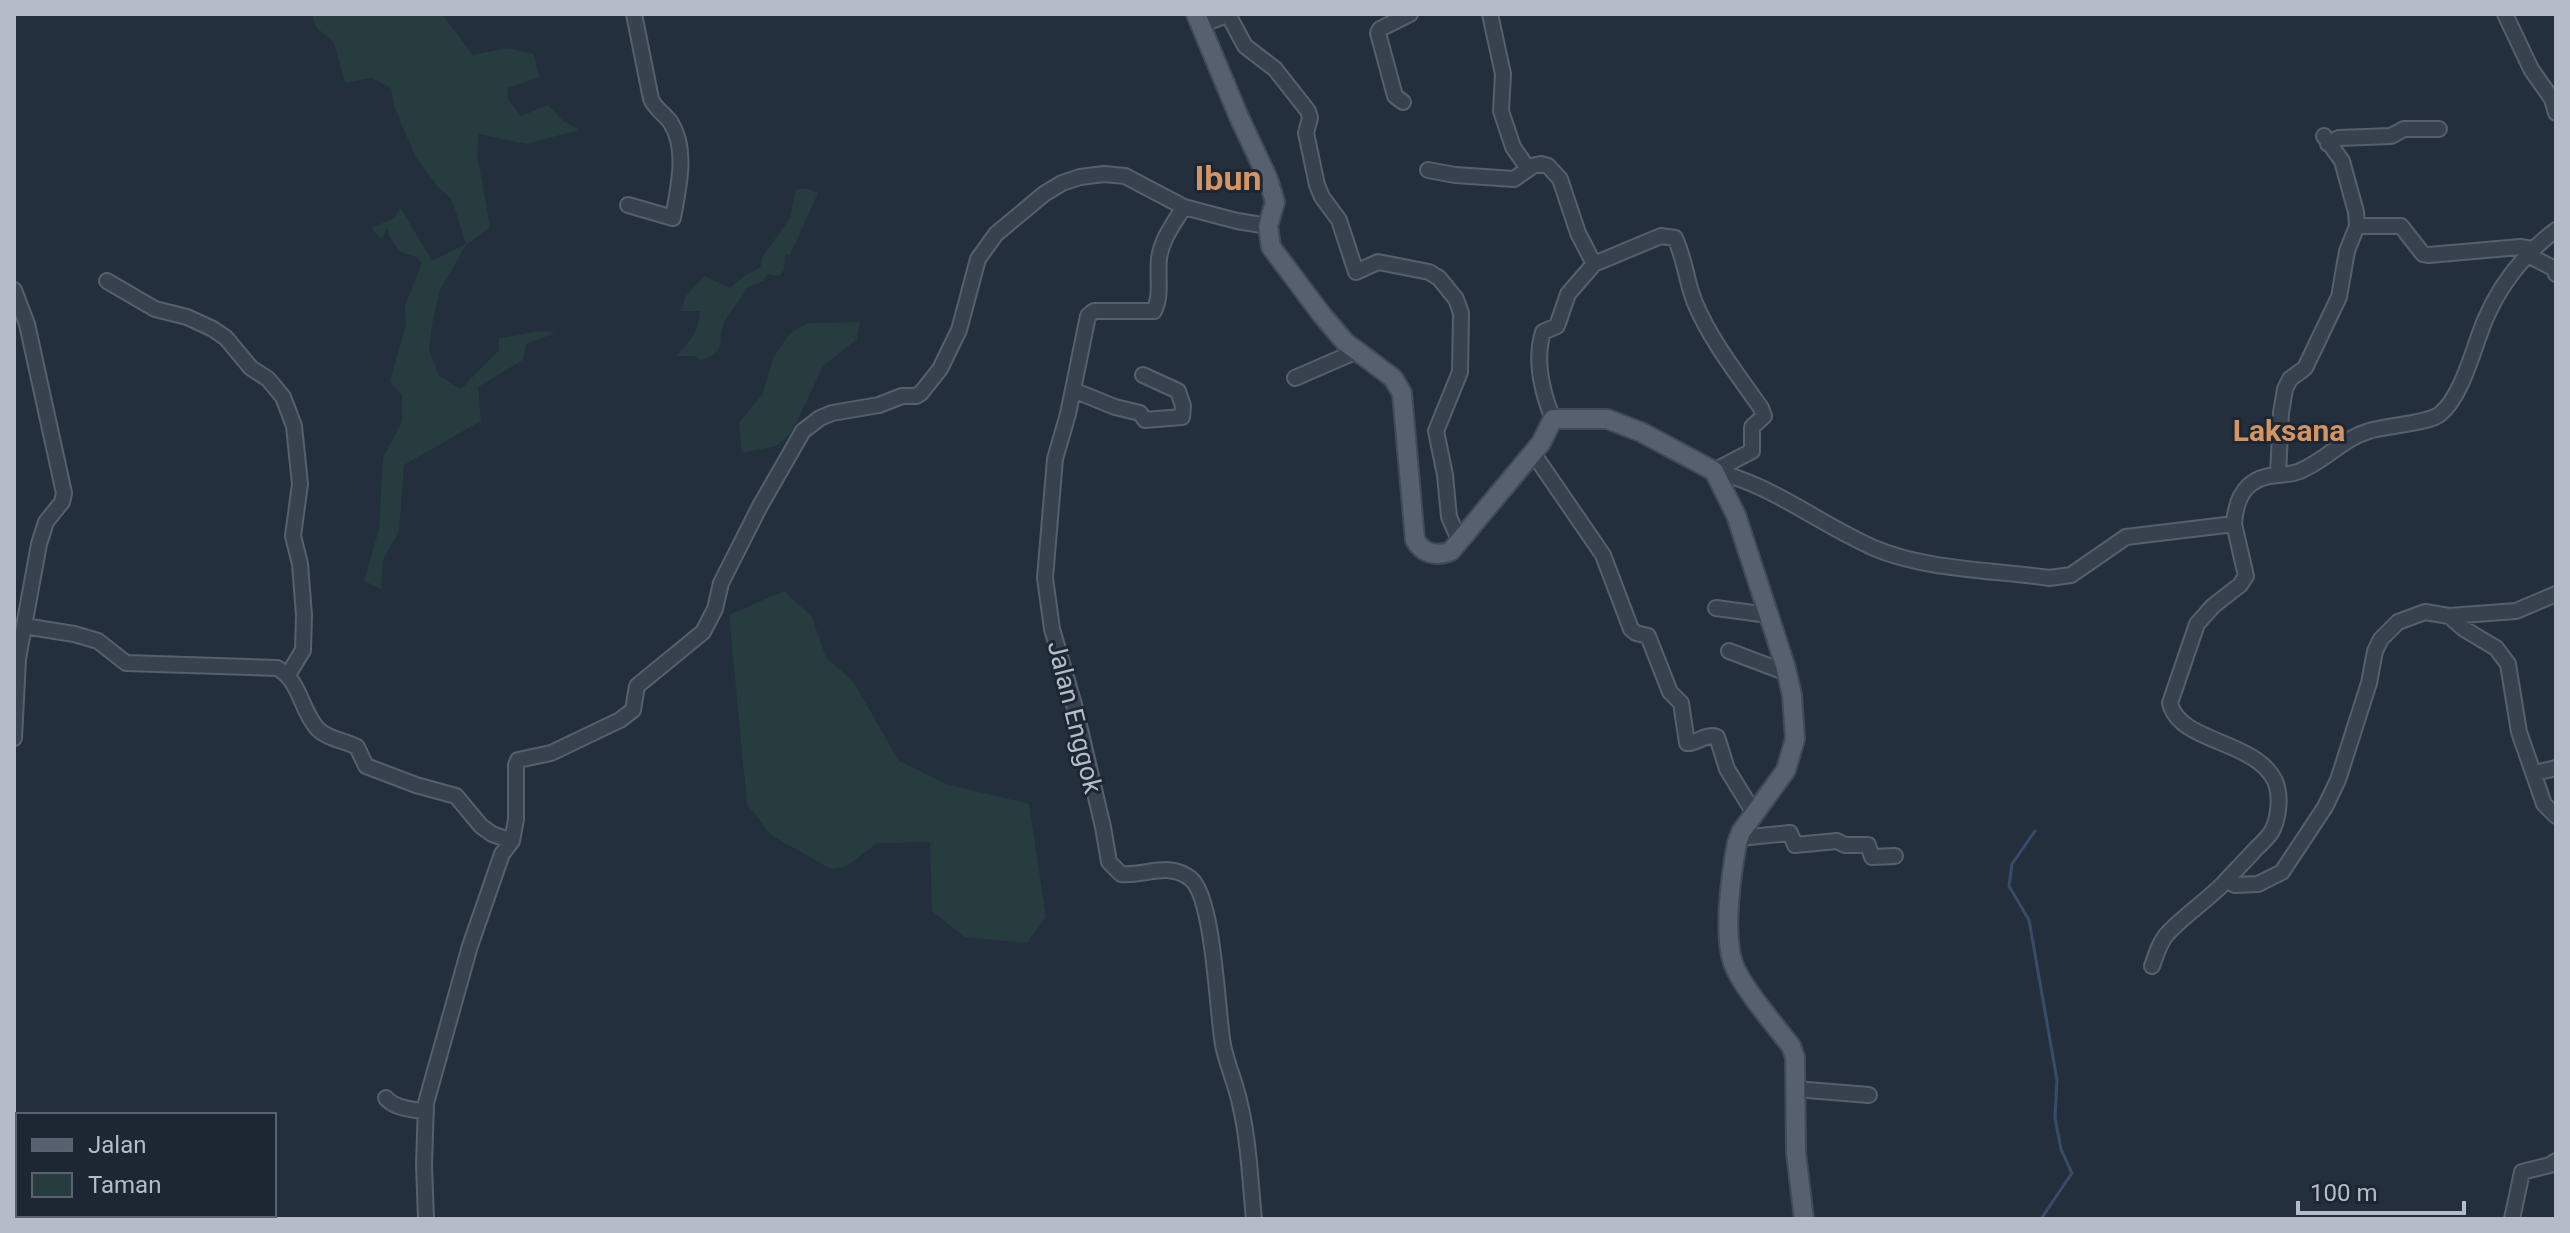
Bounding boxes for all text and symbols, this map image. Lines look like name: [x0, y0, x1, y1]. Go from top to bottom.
district label: Ibun: [1194, 158, 1262, 198]
district label: Laksana: [2233, 413, 2345, 448]
street label: Jalan Enggok: [1042, 638, 1109, 797]
legend: [16, 1113, 276, 1217]
text: Jalan: [88, 1131, 146, 1159]
scale bar: [2298, 1165, 2464, 1215]
text: Taman: [88, 1171, 161, 1199]
text: 100 m: [2310, 1179, 2377, 1207]

